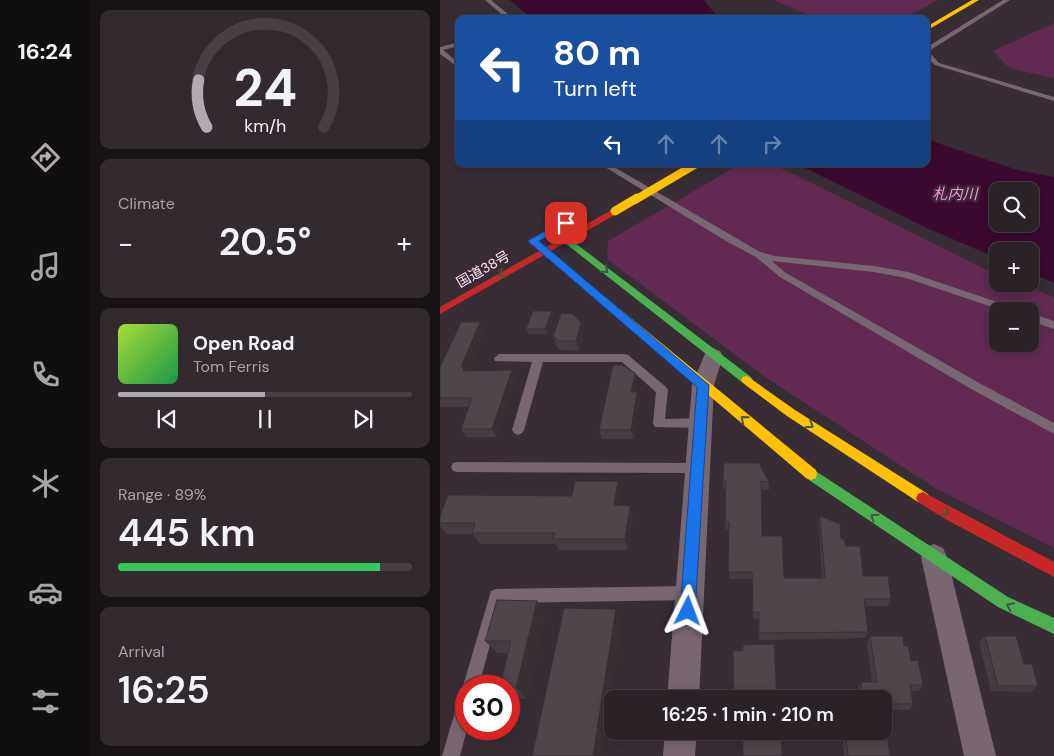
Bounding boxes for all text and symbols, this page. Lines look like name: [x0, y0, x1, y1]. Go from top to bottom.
text: 80 m: [553, 30, 641, 76]
icon: left: [470, 35, 535, 100]
text: 16:24: [18, 37, 72, 66]
text: 24: [233, 54, 297, 122]
text: Turn left: [553, 74, 637, 103]
text: km/h: [244, 114, 286, 138]
icon: left: [599, 130, 627, 158]
icon: ahead: [652, 130, 680, 158]
icon: ahead: [705, 130, 733, 158]
icon: right: [758, 130, 786, 158]
icon: directions: [28, 140, 63, 175]
map controls: [989, 182, 1039, 352]
button: search: [989, 182, 1039, 232]
water label: 札内川: [932, 184, 979, 204]
text: Climate: [118, 193, 175, 214]
pin: [545, 202, 587, 244]
icon: arrive: [552, 209, 580, 237]
text: 20.5°: [219, 217, 311, 267]
text: −: [118, 225, 133, 262]
text: +: [397, 225, 412, 262]
button: +: [989, 242, 1039, 292]
street label: 国道38号: [453, 247, 513, 291]
icon: music: [28, 249, 63, 284]
one-way arrow: [599, 265, 608, 273]
one-way arrow: [498, 268, 507, 278]
button: −: [989, 302, 1039, 352]
text: Open Road: [193, 331, 295, 356]
text: Tom Ferris: [193, 356, 270, 377]
icon: phone: [28, 357, 63, 392]
icon: previous: [153, 405, 181, 433]
icon: pause: [251, 405, 279, 433]
icon: next: [349, 405, 377, 433]
one-way arrow: [741, 416, 750, 425]
one-way arrow: [804, 418, 813, 428]
icon: climate: [28, 466, 63, 501]
text: Range · 89%: [118, 484, 206, 505]
one-way arrow: [941, 506, 950, 516]
text: 445 km: [118, 508, 256, 558]
one-way arrow: [870, 514, 880, 523]
icon: car: [28, 575, 63, 610]
position arrow: [661, 584, 713, 636]
one-way arrow: [1006, 601, 1015, 612]
text: Arrival: [118, 641, 165, 662]
text: 16:25: [118, 665, 210, 715]
speed limit sign: 30: [455, 675, 520, 740]
icon: filters: [28, 684, 63, 719]
text: 16:25 · 1 min · 210 m: [662, 702, 834, 727]

